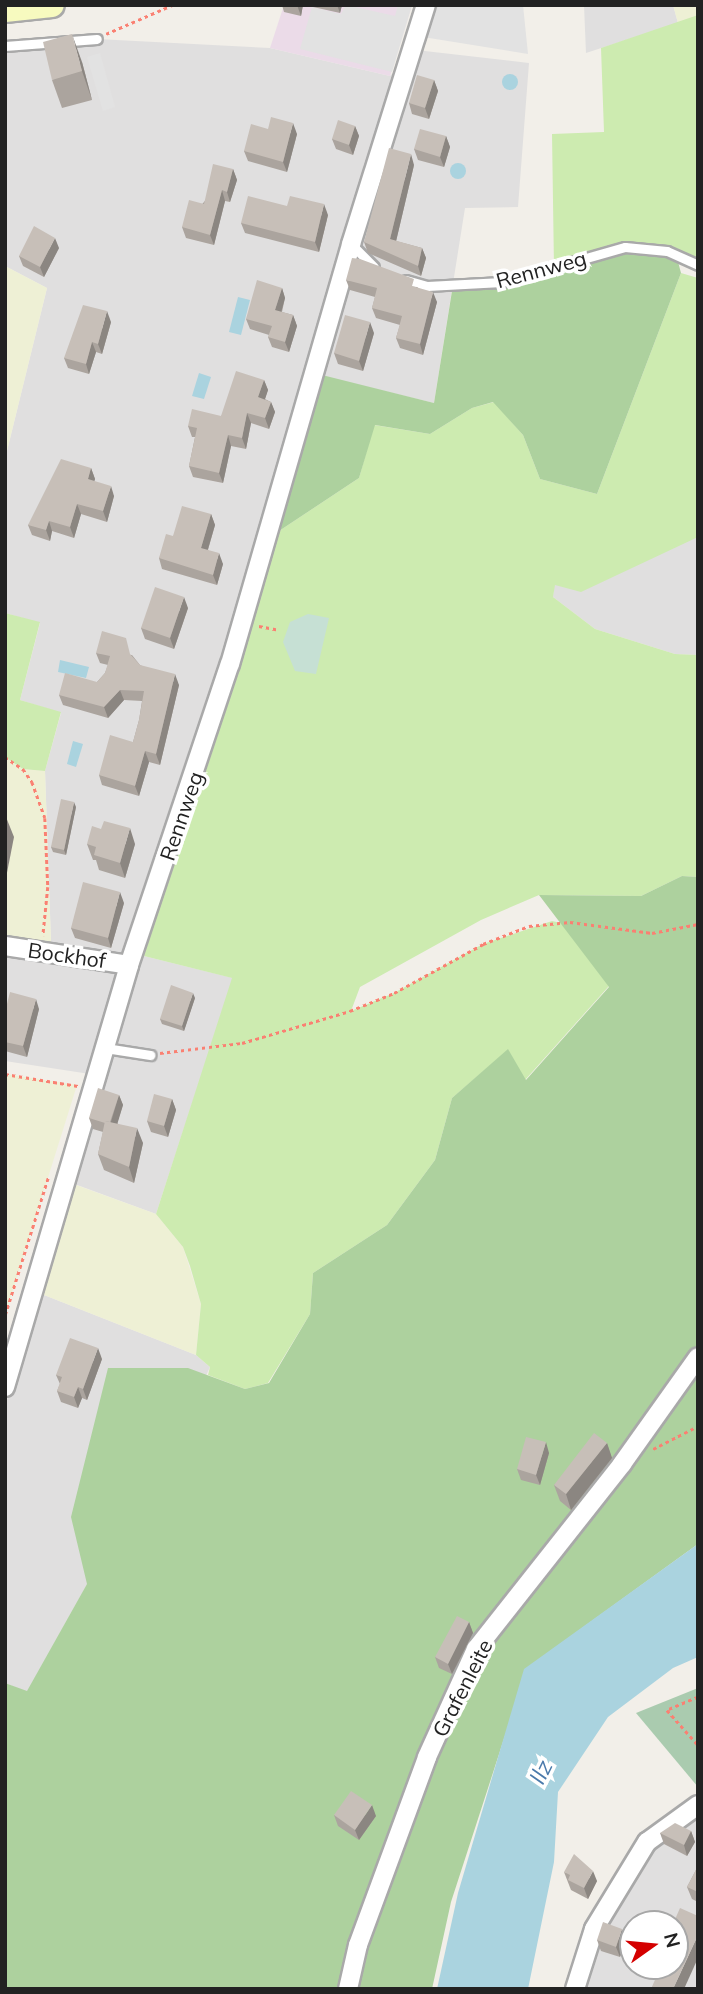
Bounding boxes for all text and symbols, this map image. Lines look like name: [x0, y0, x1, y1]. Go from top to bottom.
street label: Rennweg: [493, 245, 589, 293]
street label: Rennweg: [154, 768, 208, 864]
street label: Bockhof: [26, 937, 108, 973]
street label: Grafenleite: [427, 1635, 497, 1741]
water label: Ilz: [523, 1755, 559, 1789]
north arrow: [619, 1910, 689, 1980]
text: N: [659, 1930, 686, 1950]

